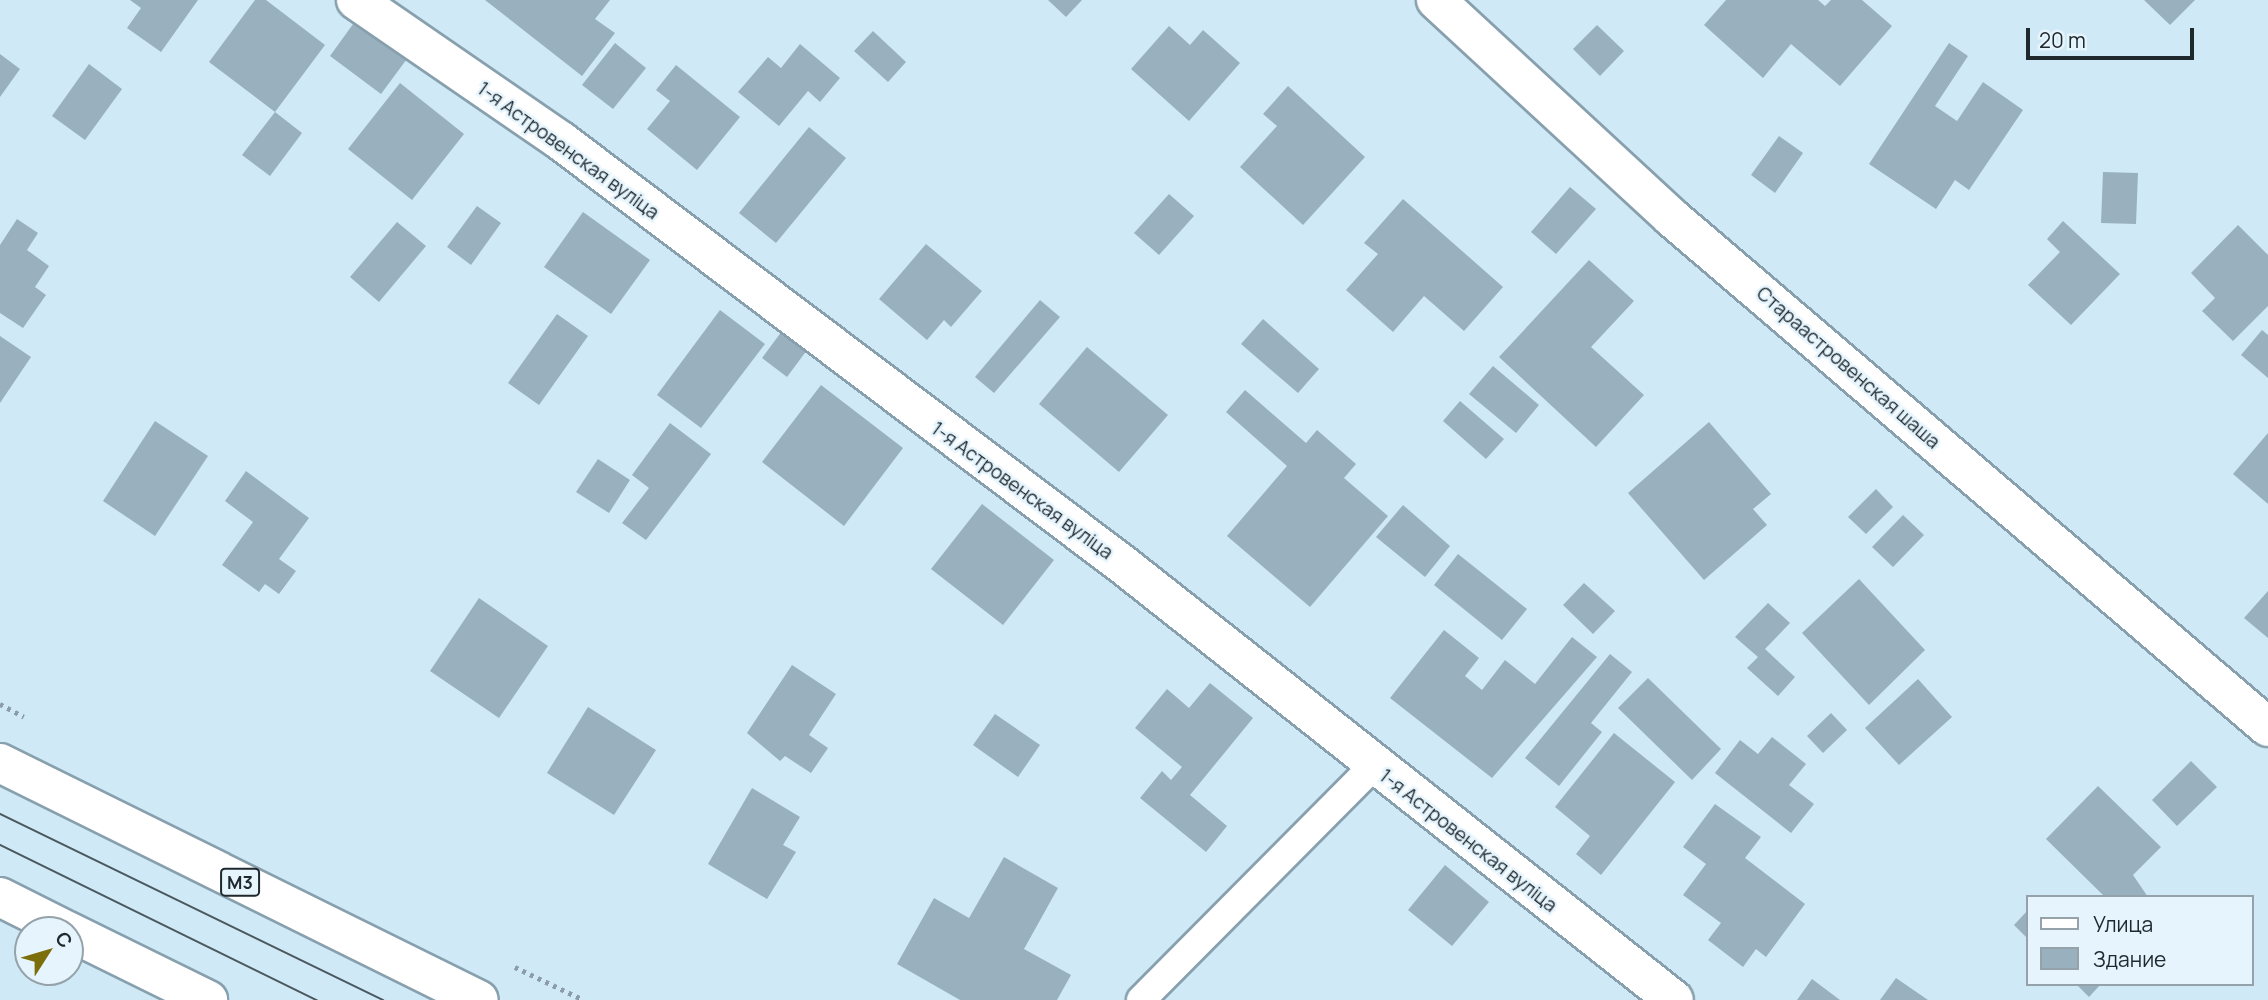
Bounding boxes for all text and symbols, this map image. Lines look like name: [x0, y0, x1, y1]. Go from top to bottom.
scale bar: [2030, 14, 2198, 58]
text: 20 m: [2039, 26, 2086, 54]
street label: 1-я Астровенская вуліца: [473, 77, 663, 225]
street label: Стараастровенская шаша: [1752, 282, 1944, 454]
street label: 1-я Астровенская вуліца: [927, 417, 1117, 565]
street label: 1-я Астровенская вуліца: [1375, 765, 1561, 917]
road number: М3: [219, 868, 261, 897]
legend: [2026, 895, 2254, 986]
text: Улица: [2093, 910, 2153, 938]
north arrow: [14, 916, 84, 986]
text: С: [50, 926, 79, 953]
text: Здание: [2093, 945, 2166, 973]

